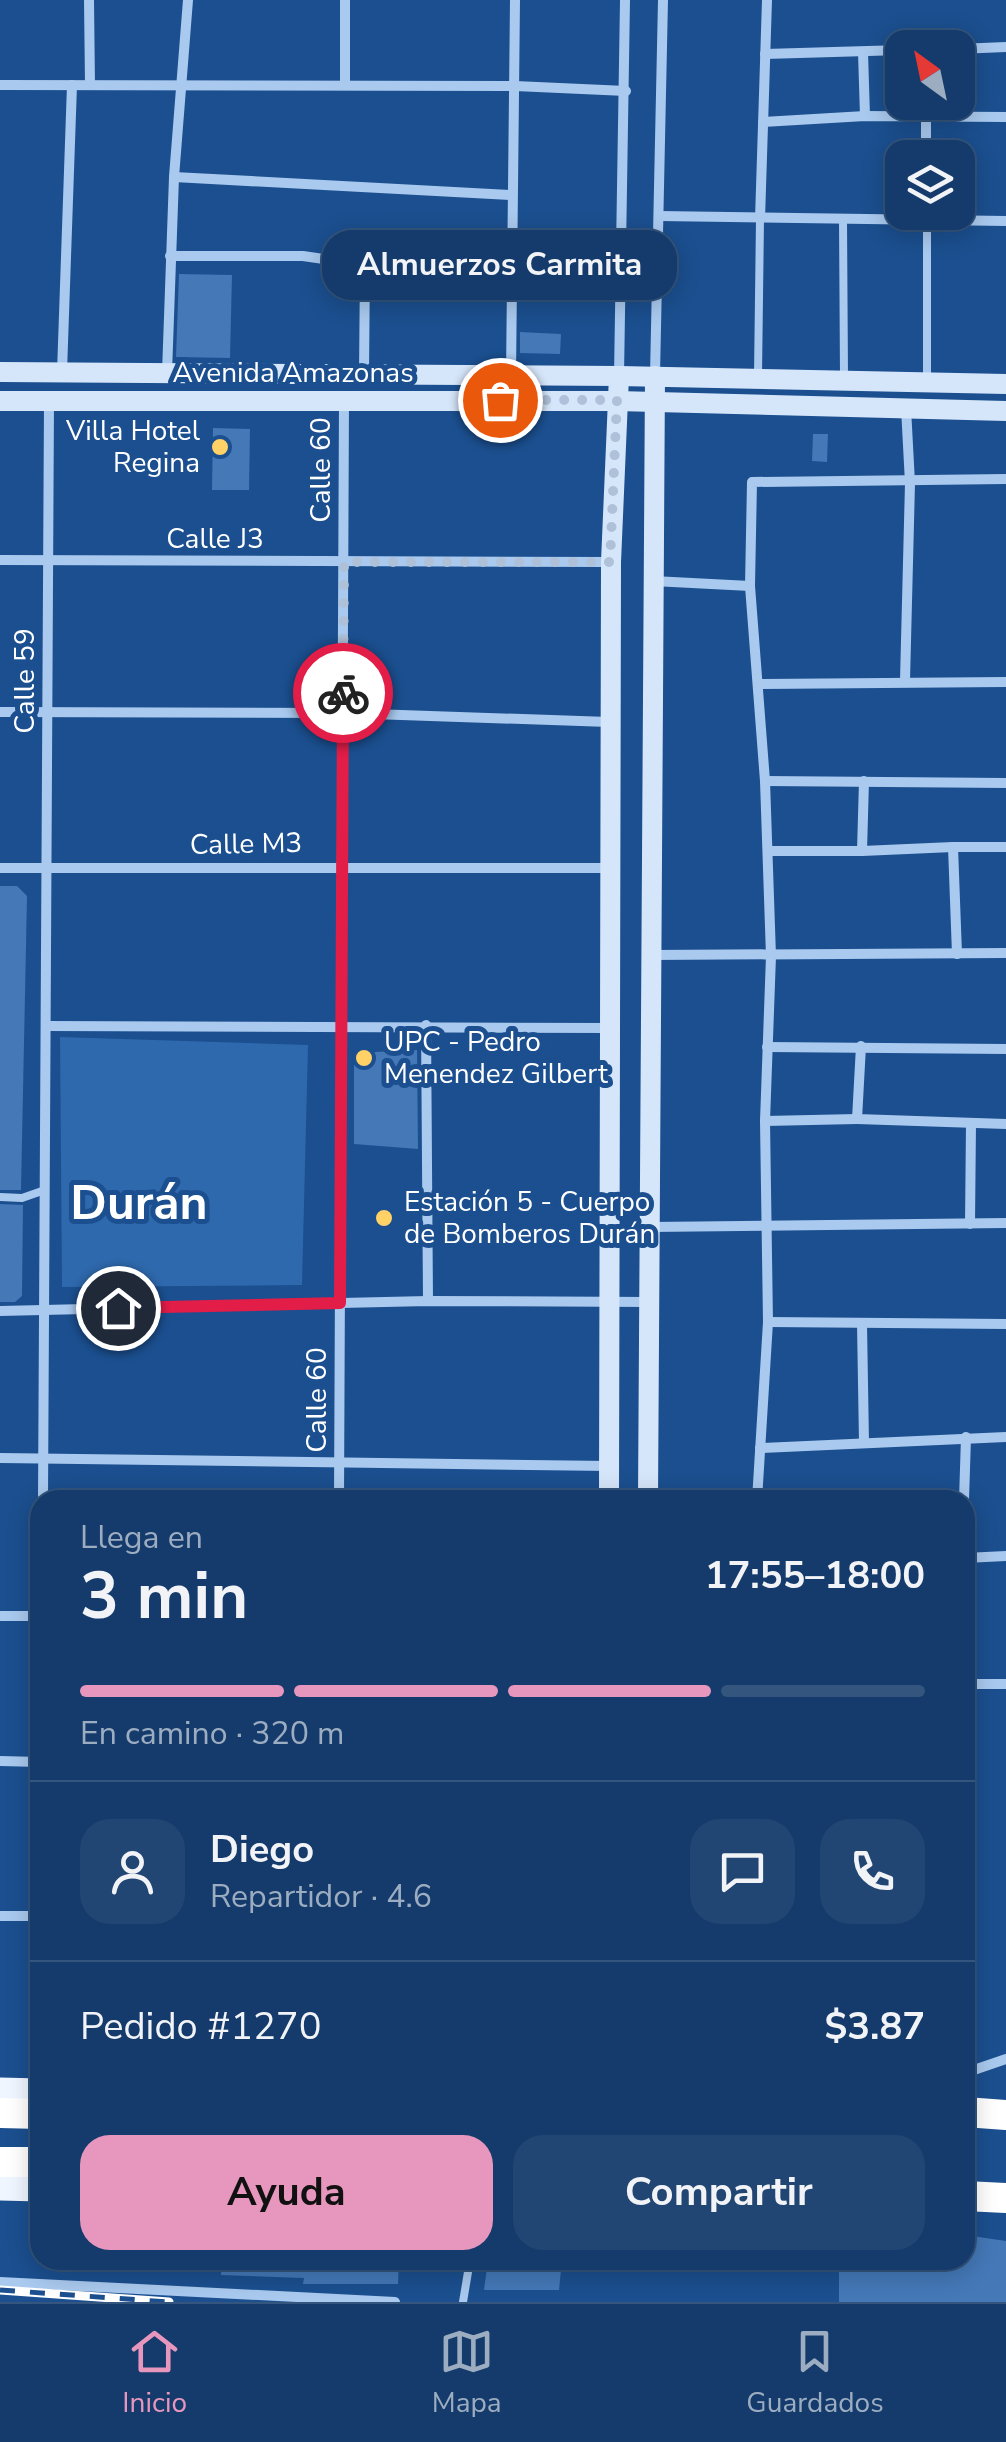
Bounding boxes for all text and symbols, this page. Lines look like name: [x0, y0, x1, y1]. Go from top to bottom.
north arrow: [885, 30, 975, 120]
map controls: [885, 30, 975, 230]
button: layers: [885, 140, 975, 230]
callout: Almuerzos Carmita: [322, 230, 678, 300]
text: Almuerzos Carmita: [357, 243, 642, 286]
street label: Avenida Amazonas: [172, 354, 414, 392]
pin: [458, 358, 543, 443]
icon: bag: [473, 373, 528, 428]
place label: Villa Hotel Regina: [65, 412, 201, 482]
street label: Calle 60: [302, 417, 340, 523]
marker: Villa Hotel Regina: [209, 436, 231, 458]
street label: Calle J3: [166, 520, 264, 558]
street label: Calle 59: [6, 628, 44, 734]
courier: [293, 643, 393, 743]
icon: bike: [316, 666, 371, 721]
street label: Calle M3: [189, 824, 303, 864]
place label: UPC - Pedro Menendez Gilbert: [384, 1023, 608, 1093]
marker: UPC - Pedro Menendez Gilbert: [353, 1047, 375, 1069]
district label: Durán: [70, 1170, 208, 1236]
place label: Estación 5 - Cuerpo de Bomberos Durán: [404, 1183, 655, 1253]
marker: Estación 5 - Cuerpo de Bomberos Durán: [373, 1207, 395, 1229]
pin: [76, 1266, 161, 1351]
icon: home: [91, 1281, 146, 1336]
street label: Calle 60: [298, 1347, 336, 1453]
text: Llega en: [80, 1516, 203, 1559]
text: 17:55–18:00: [705, 1550, 925, 1601]
text: 3 min: [80, 1552, 248, 1641]
text: En camino · 320 m: [80, 1712, 344, 1755]
button: person: [80, 1819, 185, 1924]
button: chat: [690, 1819, 795, 1924]
button: phone: [820, 1819, 925, 1924]
text: Diego: [210, 1824, 314, 1875]
text: Repartidor · 4.6: [210, 1875, 432, 1918]
text: Pedido #1270: [80, 2001, 321, 2052]
text: $3.87: [824, 2001, 925, 2052]
button: Ayuda: [80, 2135, 493, 2250]
button: Compartir: [513, 2135, 925, 2250]
tab: Inicio: [122, 2324, 187, 2422]
tab: Mapa: [432, 2324, 502, 2422]
tab: Guardados: [746, 2324, 884, 2422]

